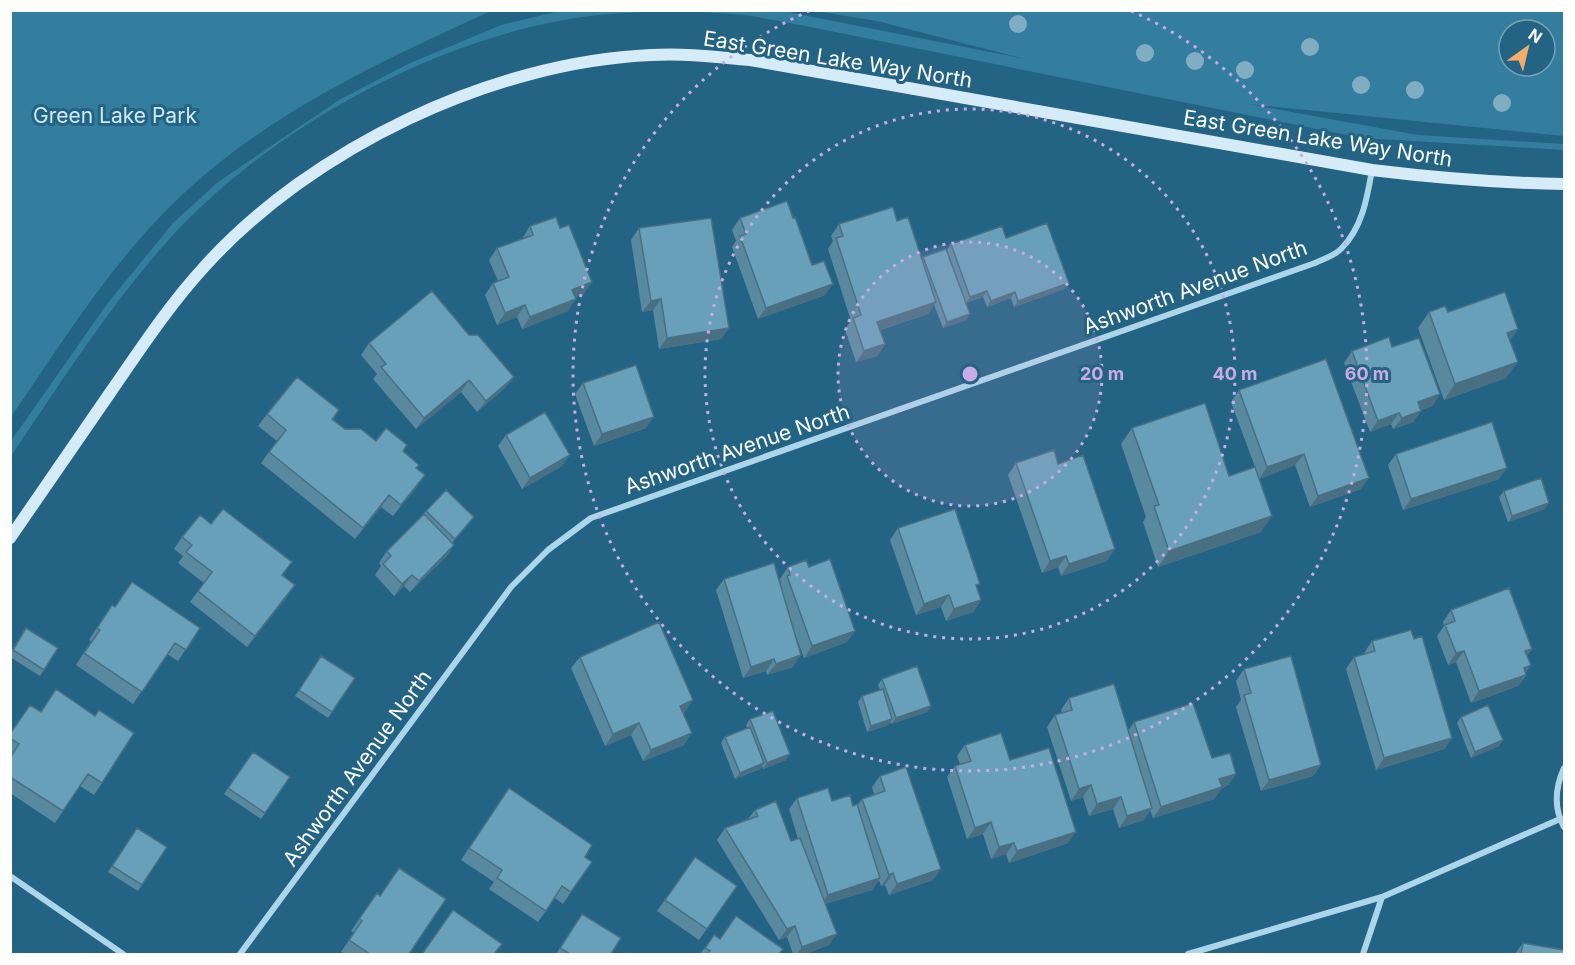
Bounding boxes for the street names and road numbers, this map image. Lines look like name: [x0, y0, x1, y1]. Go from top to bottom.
street label: East Green Lake Way North: [702, 25, 974, 93]
street label: East Green Lake Way North: [1182, 104, 1454, 172]
street label: Ashworth Avenue North: [1080, 235, 1310, 339]
street label: Ashworth Avenue North: [621, 399, 853, 499]
street label: Ashworth Avenue North: [277, 665, 437, 871]

